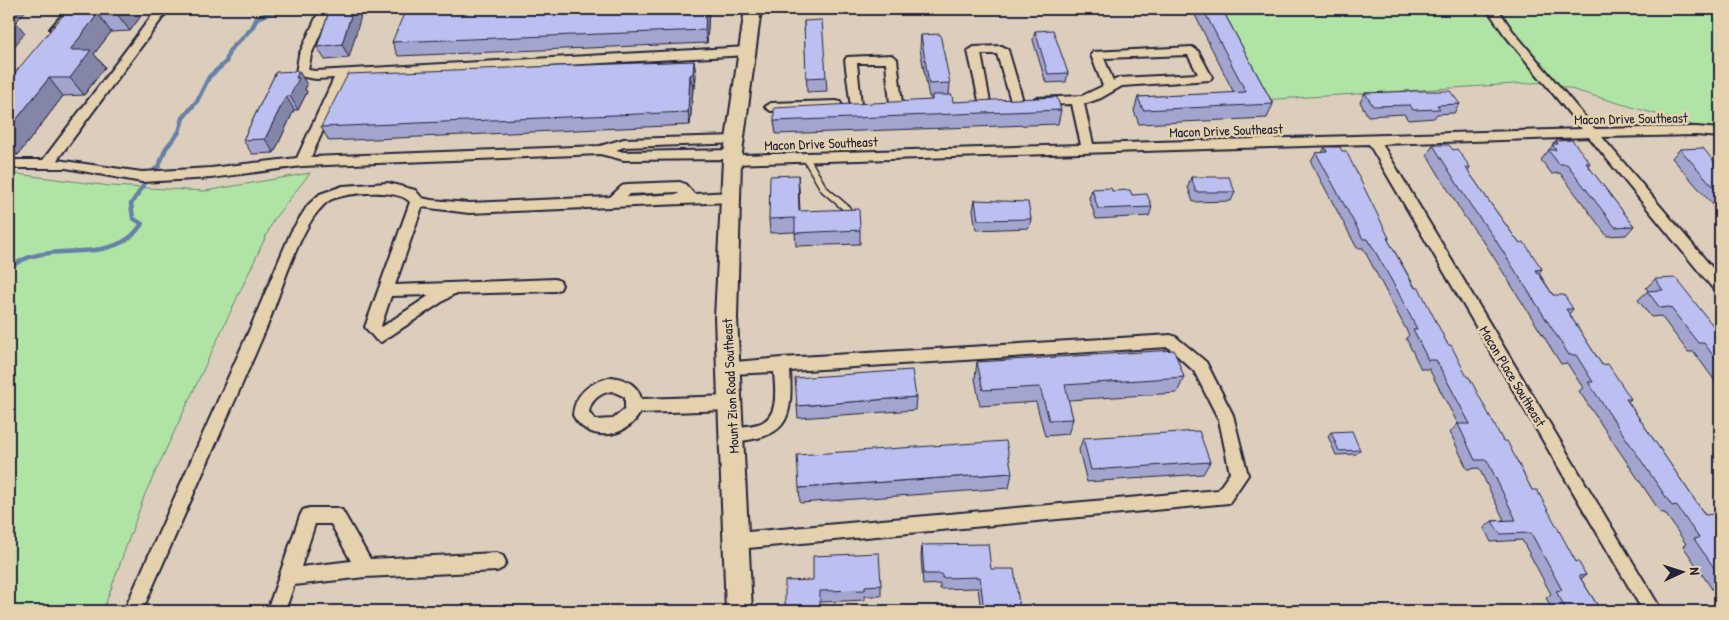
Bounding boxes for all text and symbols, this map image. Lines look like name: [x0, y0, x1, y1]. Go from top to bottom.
street label: Macon Drive Southeast: [1574, 108, 1688, 128]
street label: Macon Drive Southeast: [1169, 119, 1283, 141]
street label: Macon Drive Southeast: [764, 132, 878, 154]
street label: Mount Zion Road Southeast: [717, 318, 743, 454]
street label: Macon Place Southeast: [1475, 322, 1551, 430]
north arrow: [1656, 548, 1706, 598]
text: N: [1686, 567, 1705, 576]

